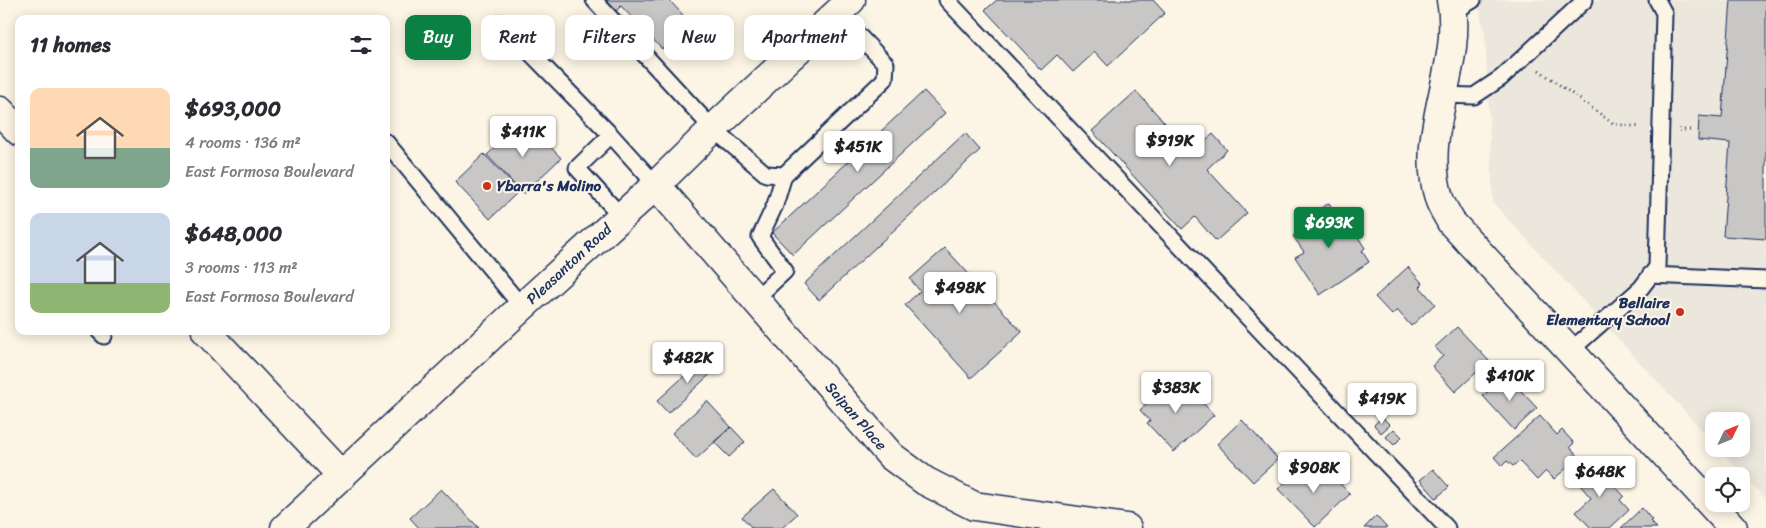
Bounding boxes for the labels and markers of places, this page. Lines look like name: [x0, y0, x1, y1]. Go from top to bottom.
pin: $411K: [488, 116, 558, 158]
pin: $919K: [1135, 124, 1205, 167]
pin: $451K: [823, 130, 893, 173]
place label: Ybarra's Molino: [497, 173, 602, 199]
marker: Ybarra's Molino: [481, 180, 493, 192]
pin: $693K: [1294, 206, 1364, 249]
pin: $498K: [925, 272, 995, 314]
place label: Bellaire Elementary School: [1546, 290, 1671, 333]
marker: Bellaire Elementary School: [1674, 306, 1686, 318]
pin: $482K: [653, 342, 723, 384]
pin: $410K: [1475, 360, 1545, 402]
pin: $383K: [1141, 372, 1211, 414]
pin: $419K: [1347, 382, 1417, 425]
pin: $908K: [1279, 452, 1349, 494]
pin: $648K: [1565, 456, 1635, 498]

